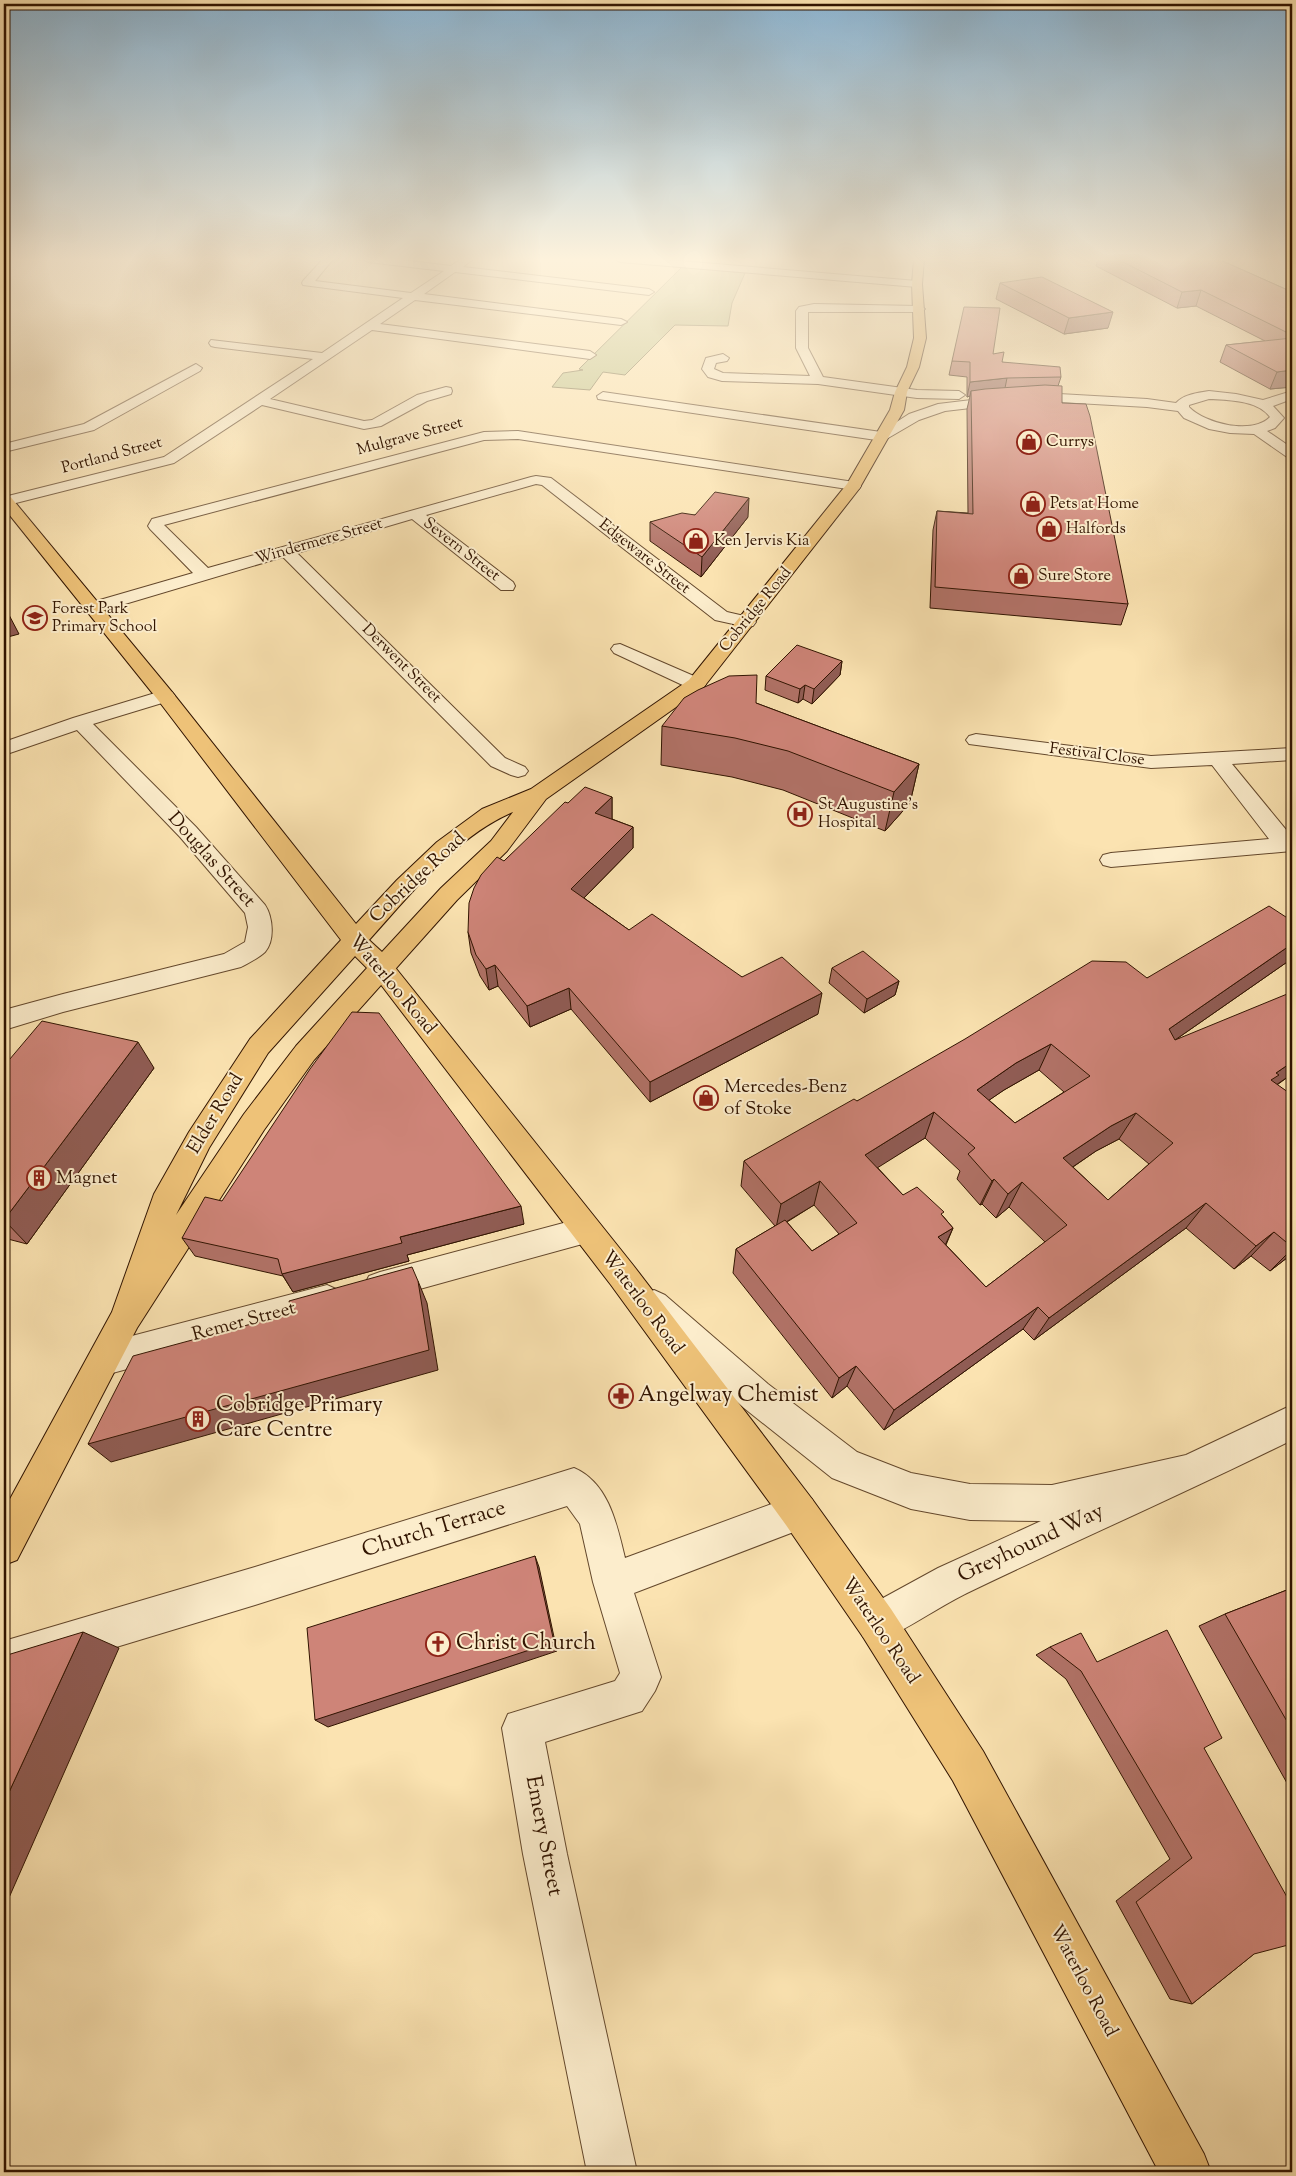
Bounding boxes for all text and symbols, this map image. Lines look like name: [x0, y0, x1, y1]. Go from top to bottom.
street label: Mulgrave Street: [354, 412, 466, 462]
shop icon: Currys: [1016, 429, 1042, 455]
street label: Portland Street: [59, 431, 165, 480]
place label: Currys: [1046, 431, 1094, 454]
shop icon: Pets at Home: [1020, 491, 1046, 517]
place label: Pets at Home: [1050, 493, 1139, 516]
street label: Windermere Street: [253, 513, 386, 571]
street label: Severn Street: [418, 513, 505, 588]
street label: Edgeware Street: [593, 514, 695, 600]
shop icon: Halfords: [1036, 516, 1062, 542]
place label: Halfords: [1066, 518, 1126, 541]
shop icon: Ken Jervis Kia: [683, 528, 709, 554]
place label: Ken Jervis Kia: [714, 530, 810, 553]
street label: Cobridge Road: [714, 562, 798, 658]
shop icon: Sure Store: [1008, 563, 1034, 589]
place label: Sure Store: [1038, 565, 1111, 588]
place label: Forest Park Primary School: [52, 598, 157, 639]
school or university icon: Forest Park Primary School: [22, 605, 48, 631]
street label: Derwent Street: [356, 619, 446, 709]
street label: Festival Close: [1048, 738, 1146, 772]
place label: St Augustine's Hospital: [818, 794, 918, 835]
hospital icon: St Augustine's Hospital: [787, 801, 813, 827]
street label: Douglas Street: [161, 806, 262, 914]
street label: Cobridge Road: [364, 826, 472, 930]
street label: Waterloo Road: [342, 929, 442, 1041]
street label: Elder Road: [181, 1068, 251, 1159]
place label: Mercedes-Benz of Stoke: [724, 1074, 847, 1123]
shop icon: Mercedes-Benz of Stoke: [693, 1085, 719, 1111]
building icon: Magnet: [26, 1165, 52, 1191]
place label: Magnet: [56, 1165, 118, 1192]
street label: Waterloo Road: [594, 1246, 690, 1361]
street label: Remer Street: [189, 1295, 299, 1349]
place label: Angelway Chemist: [638, 1380, 819, 1412]
pharmacy icon: Angelway Chemist: [608, 1383, 634, 1409]
place label: Cobridge Primary Care Centre: [216, 1390, 383, 1447]
building icon: Cobridge Primary Care Centre: [185, 1406, 211, 1432]
street label: Church Terrace: [358, 1493, 510, 1567]
street label: Greyhound Way: [953, 1496, 1110, 1592]
street label: Waterloo Road: [834, 1572, 926, 1690]
place label: Christ Church: [456, 1628, 596, 1660]
church icon: Christ Church: [425, 1631, 451, 1657]
street label: Emery Street: [516, 1773, 570, 1899]
street label: Waterloo Road: [1042, 1920, 1124, 2042]

